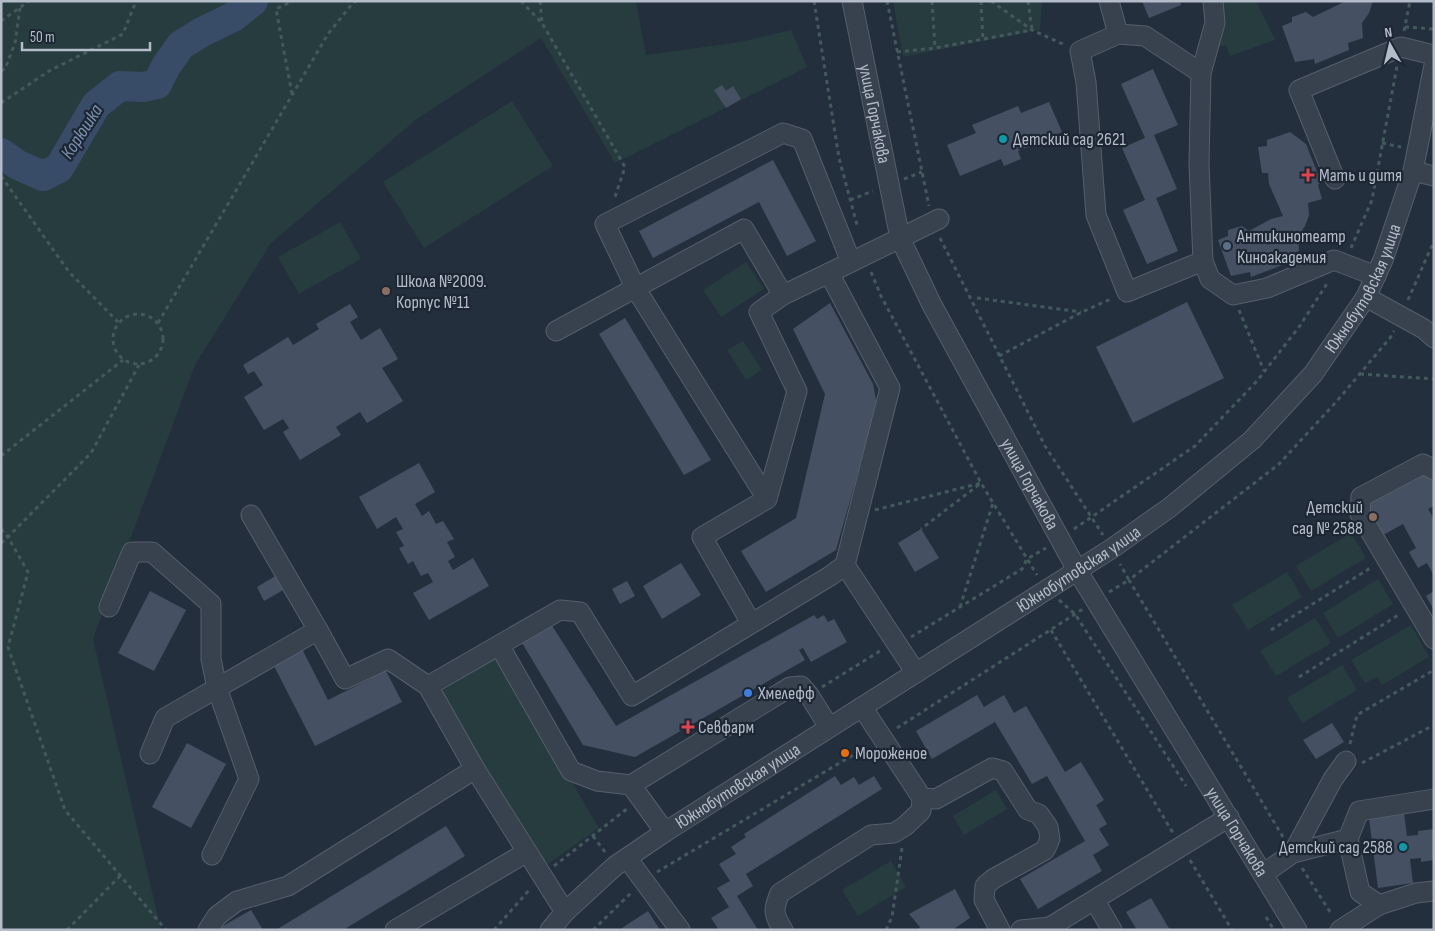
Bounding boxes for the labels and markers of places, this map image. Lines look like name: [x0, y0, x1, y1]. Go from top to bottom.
place label: Детский сад 2621: [1013, 129, 1127, 150]
marker: Детский сад 2621: [997, 133, 1009, 145]
place label: Мать и дитя: [1319, 165, 1402, 186]
marker: Мать и дитя: [1301, 168, 1315, 182]
place label: Антикинотеатр Киноакадемия: [1236, 226, 1346, 268]
marker: Антикинотеатр Киноакадемия: [1221, 240, 1233, 252]
place label: Школа №2009. Корпус №11: [396, 271, 487, 313]
marker: Школа №2009. Корпус №11: [380, 285, 392, 297]
place label: Детский сад № 2588: [1292, 497, 1363, 539]
marker: Детский сад № 2588: [1367, 511, 1379, 523]
place label: Хмелефф: [757, 683, 815, 704]
marker: Хмелефф: [742, 687, 754, 699]
place label: Севфарм: [698, 717, 754, 738]
marker: Севфарм: [682, 721, 694, 733]
place label: Мороженое: [855, 743, 927, 764]
marker: Мороженое: [839, 747, 851, 759]
place label: Детский сад 2588: [1279, 837, 1393, 858]
marker: Детский сад 2588: [1397, 841, 1409, 853]

